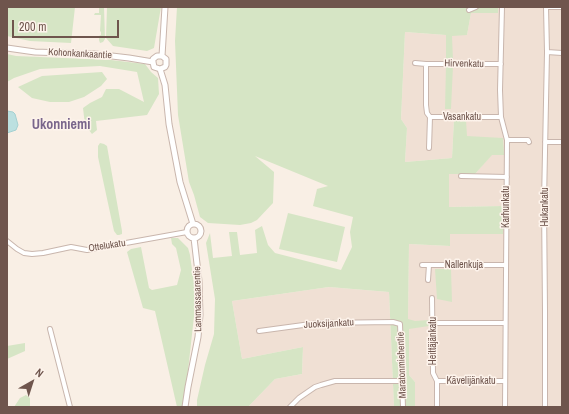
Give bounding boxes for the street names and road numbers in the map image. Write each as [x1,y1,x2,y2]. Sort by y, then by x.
street label: Kohonkankaantie [48,46,112,62]
street label: Hirvenkatu [444,58,484,70]
street label: Vasankatu [443,111,481,123]
street label: Karhunkatu [500,186,512,228]
street label: Hukankatu [539,187,551,227]
street label: Ottelukatu [88,237,126,255]
street label: Nallenkuja [445,259,483,271]
street label: Lammassaarentie [191,266,205,332]
street label: Juoksijankatu [304,317,354,331]
street label: Heittäjänkatu [427,317,439,365]
street label: Maratonmiehentie [395,332,409,398]
street label: Kävelijänkatu [446,375,496,387]

